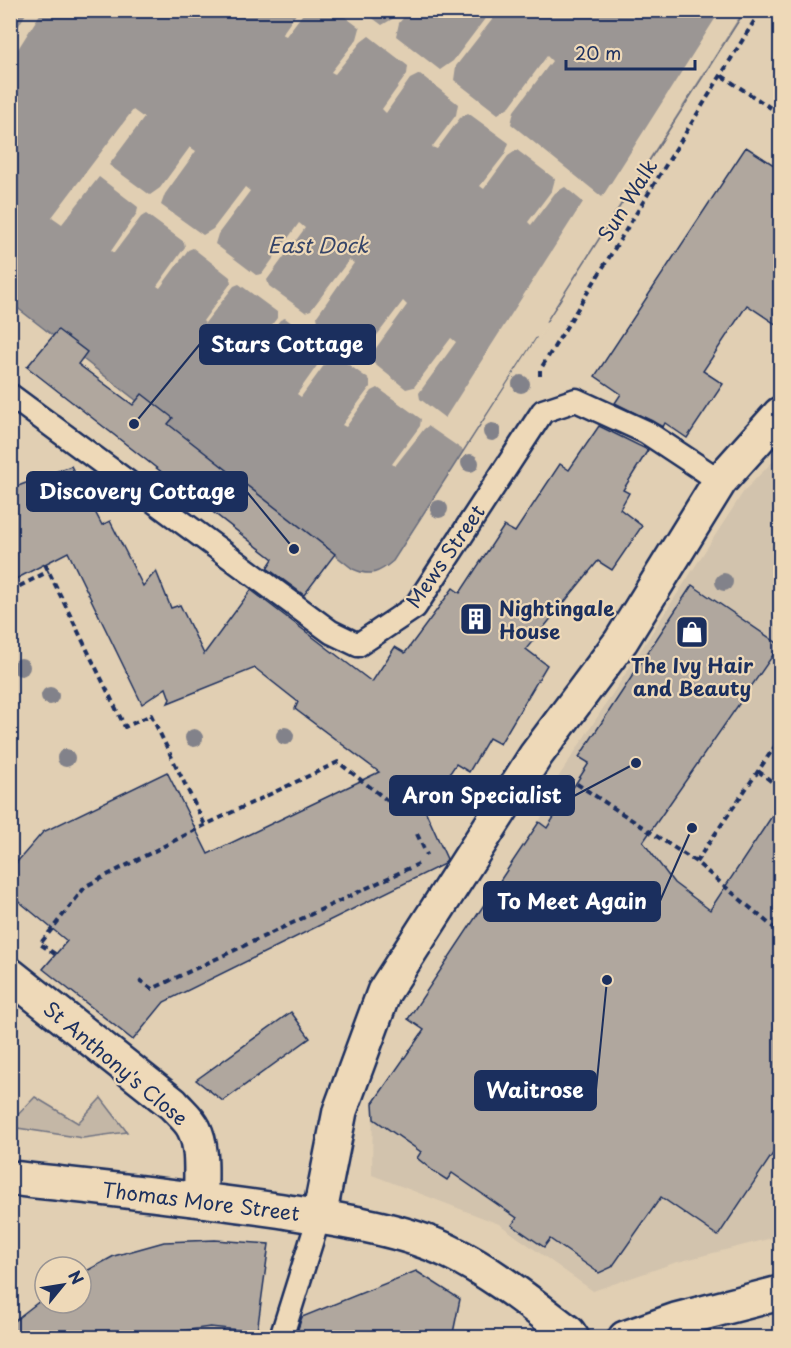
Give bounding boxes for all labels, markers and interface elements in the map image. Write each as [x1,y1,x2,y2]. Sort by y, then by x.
scale bar [566,33,695,71]
text: 20 m [575,39,621,66]
street label: Sun Walk [590,153,664,247]
water label: East Dock [268,228,369,260]
callout: Stars Cottage [200,325,375,364]
text: Stars Cottage [211,327,363,359]
callout: Discovery Cottage [27,472,247,511]
text: Discovery Cottage [39,474,235,506]
street label: Mews Street [398,498,492,614]
place label: Nightingale House [499,593,614,646]
building icon: Nightingale House [458,601,494,637]
shop icon: The Ivy Hair and Beauty [674,614,710,650]
place label: The Ivy Hair and Beauty [631,650,754,703]
callout: Aron Specialist [390,776,574,815]
text: Aron Specialist [401,778,562,810]
callout: To Meet Again [484,882,660,921]
text: To Meet Again [497,884,647,916]
street label: St Anthony's Close [37,994,195,1132]
callout: Waitrose [475,1071,596,1110]
text: Waitrose [486,1073,584,1105]
street label: Thomas More Street [101,1174,301,1228]
north arrow [33,1255,93,1315]
text: N [63,1266,90,1288]

